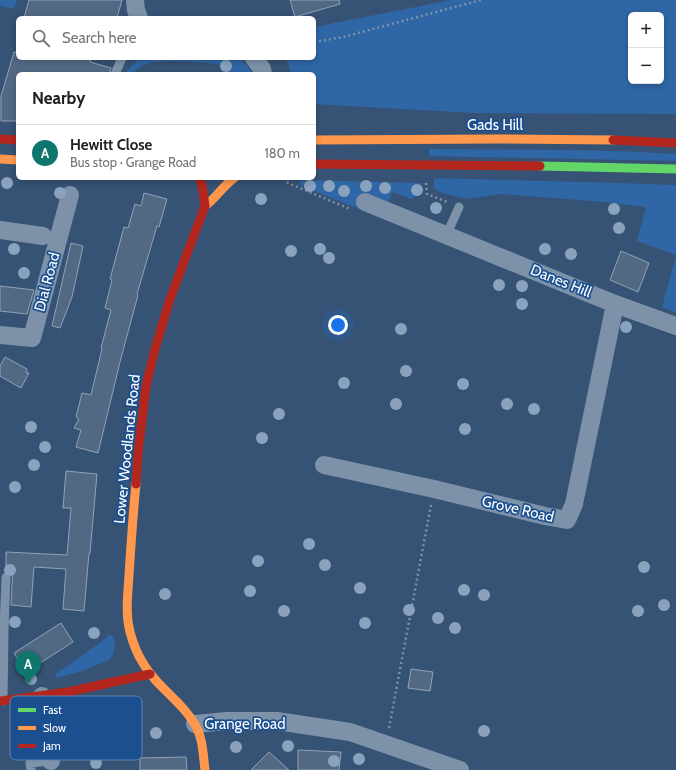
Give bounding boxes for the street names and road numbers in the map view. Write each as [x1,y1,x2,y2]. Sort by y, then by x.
street label: Gads Hill [467,116,523,134]
street label: Dial Road [30,250,64,314]
street label: Danes Hill [528,261,595,302]
street label: Lower Woodlands Road [110,373,144,525]
street label: Grove Road [480,492,556,526]
street label: Grange Road [204,715,286,733]

